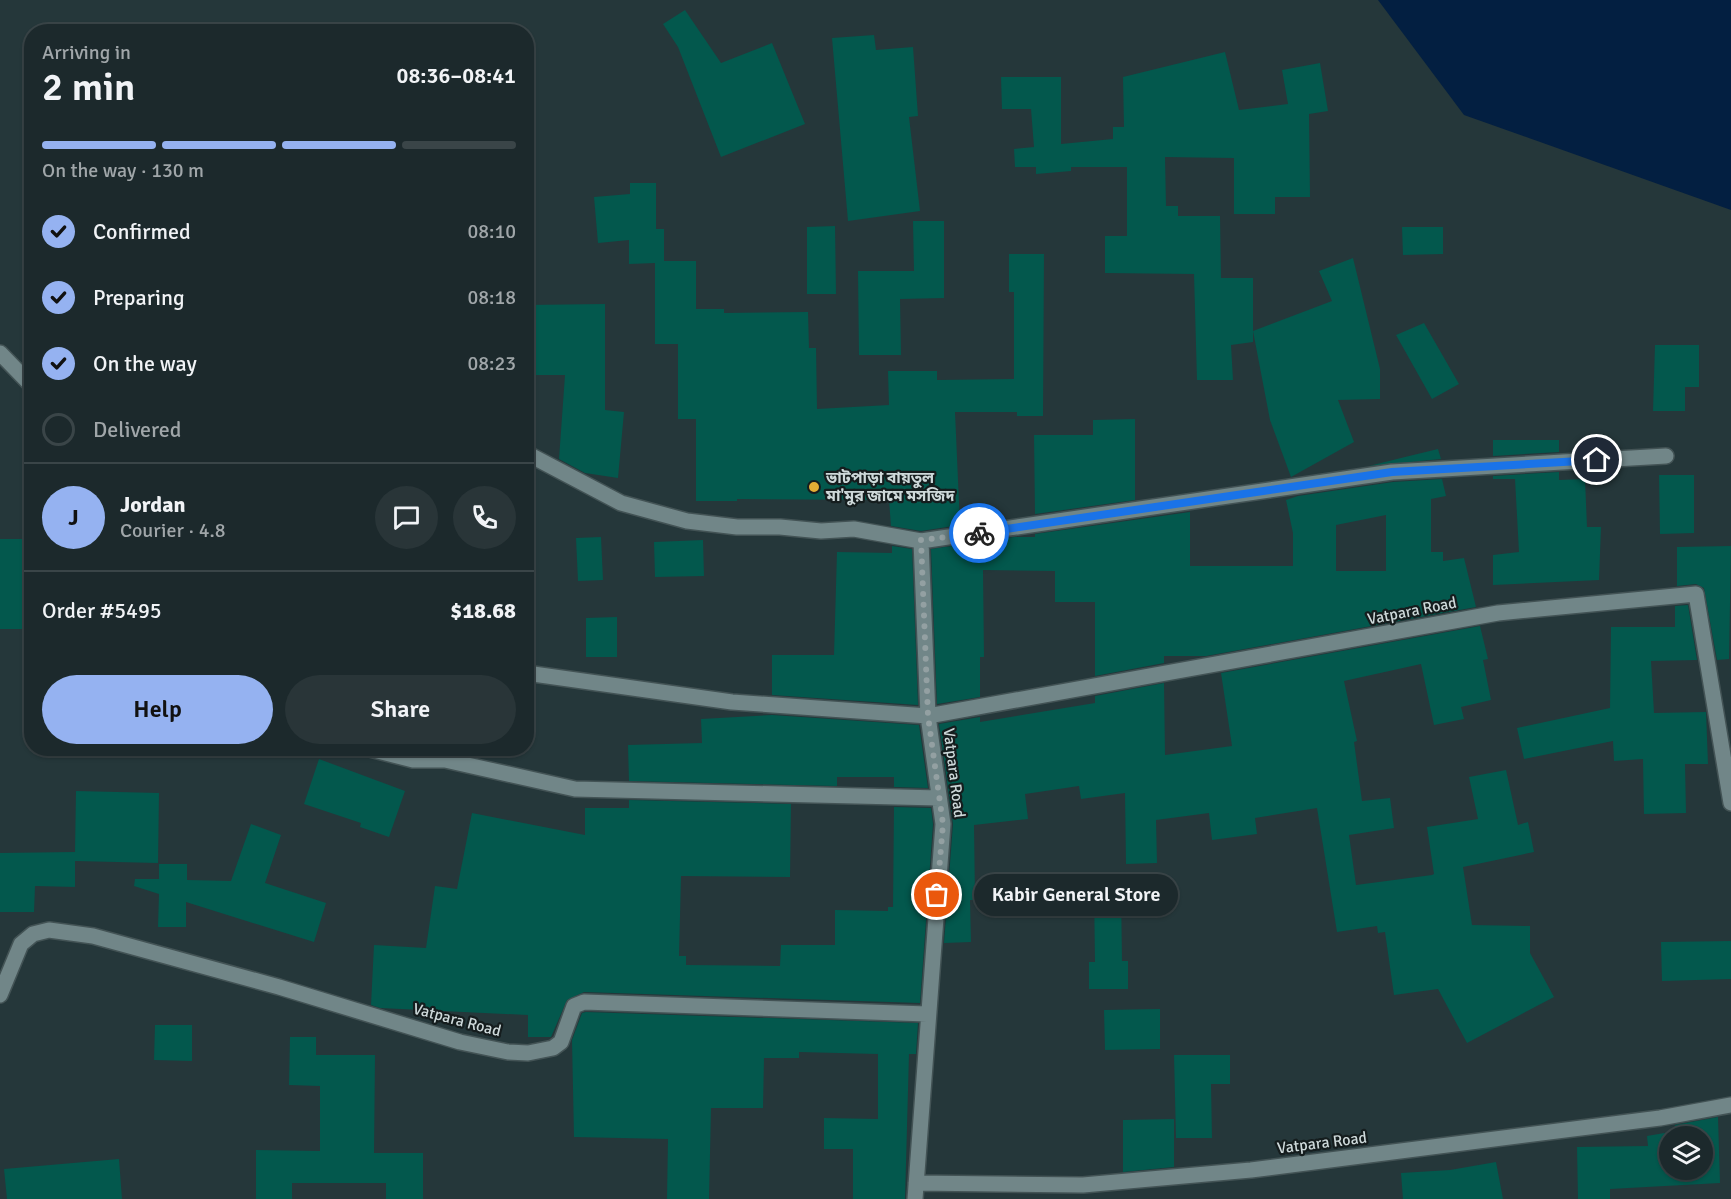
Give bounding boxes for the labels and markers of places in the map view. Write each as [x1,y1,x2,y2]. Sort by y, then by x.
pin [1571,434,1622,485]
place label: ভাটপাড়া বায়তুল মা'মুর জামে মসজিদ [825,468,955,506]
marker: ভাটপাড়া বায়তুল মা'মুর জামে মসজিদ [807,480,821,494]
pin [911,869,962,920]
callout: Kabir General Store [973,874,1177,916]

